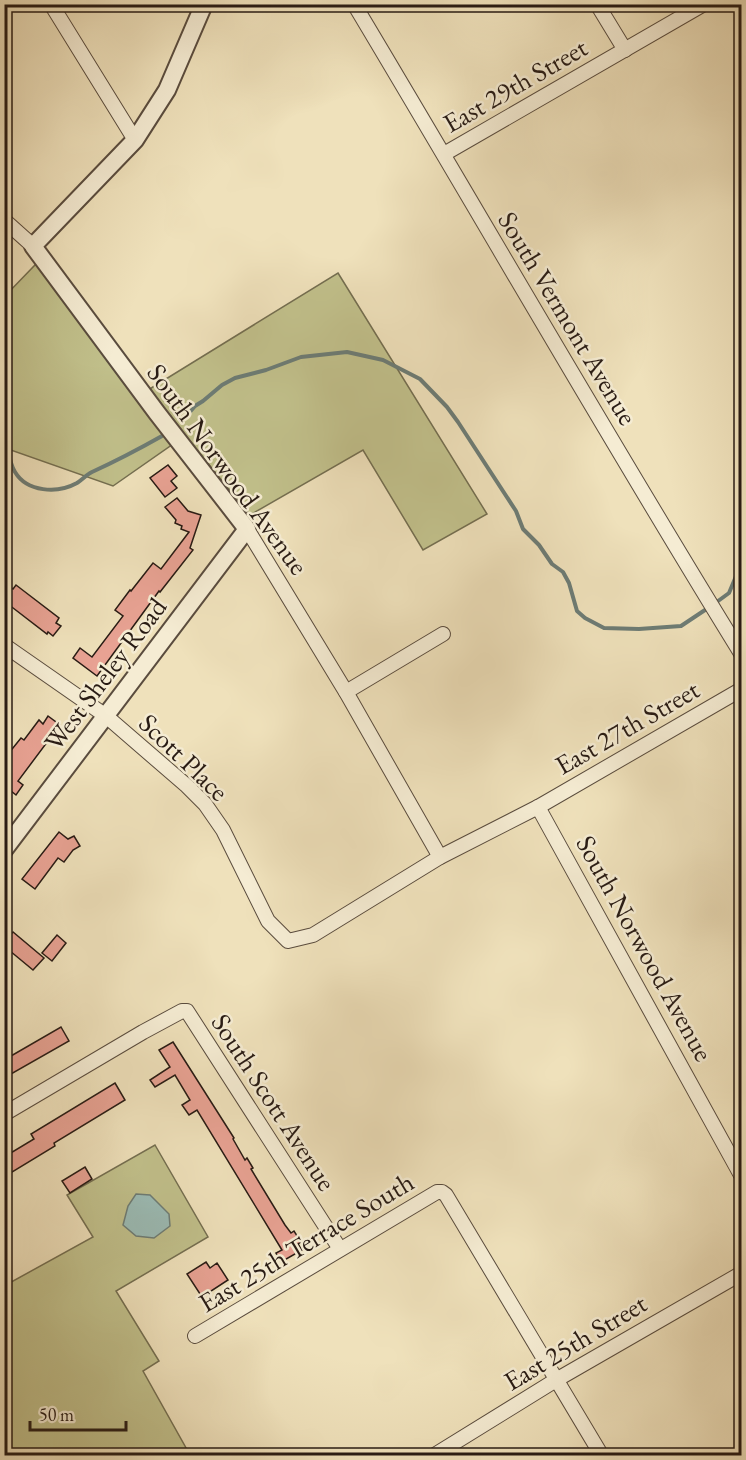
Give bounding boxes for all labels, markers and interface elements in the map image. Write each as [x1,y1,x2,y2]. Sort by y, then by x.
street label: East 29th Street [437,29,594,140]
street label: South Vermont Avenue [490,205,646,431]
street label: South Norwood Avenue [140,356,316,582]
street label: West Sheley Road [36,590,174,758]
street label: East 27th Street [549,671,706,782]
street label: Scott Place [132,706,236,808]
street label: South Norwood Avenue [568,829,722,1067]
street label: South Scott Avenue [204,1007,344,1197]
street label: East 25th Terrace South [192,1164,420,1320]
street label: East 25th Street [497,1285,653,1398]
scale bar [30,1394,126,1432]
text: 50 m [39,1403,74,1426]

